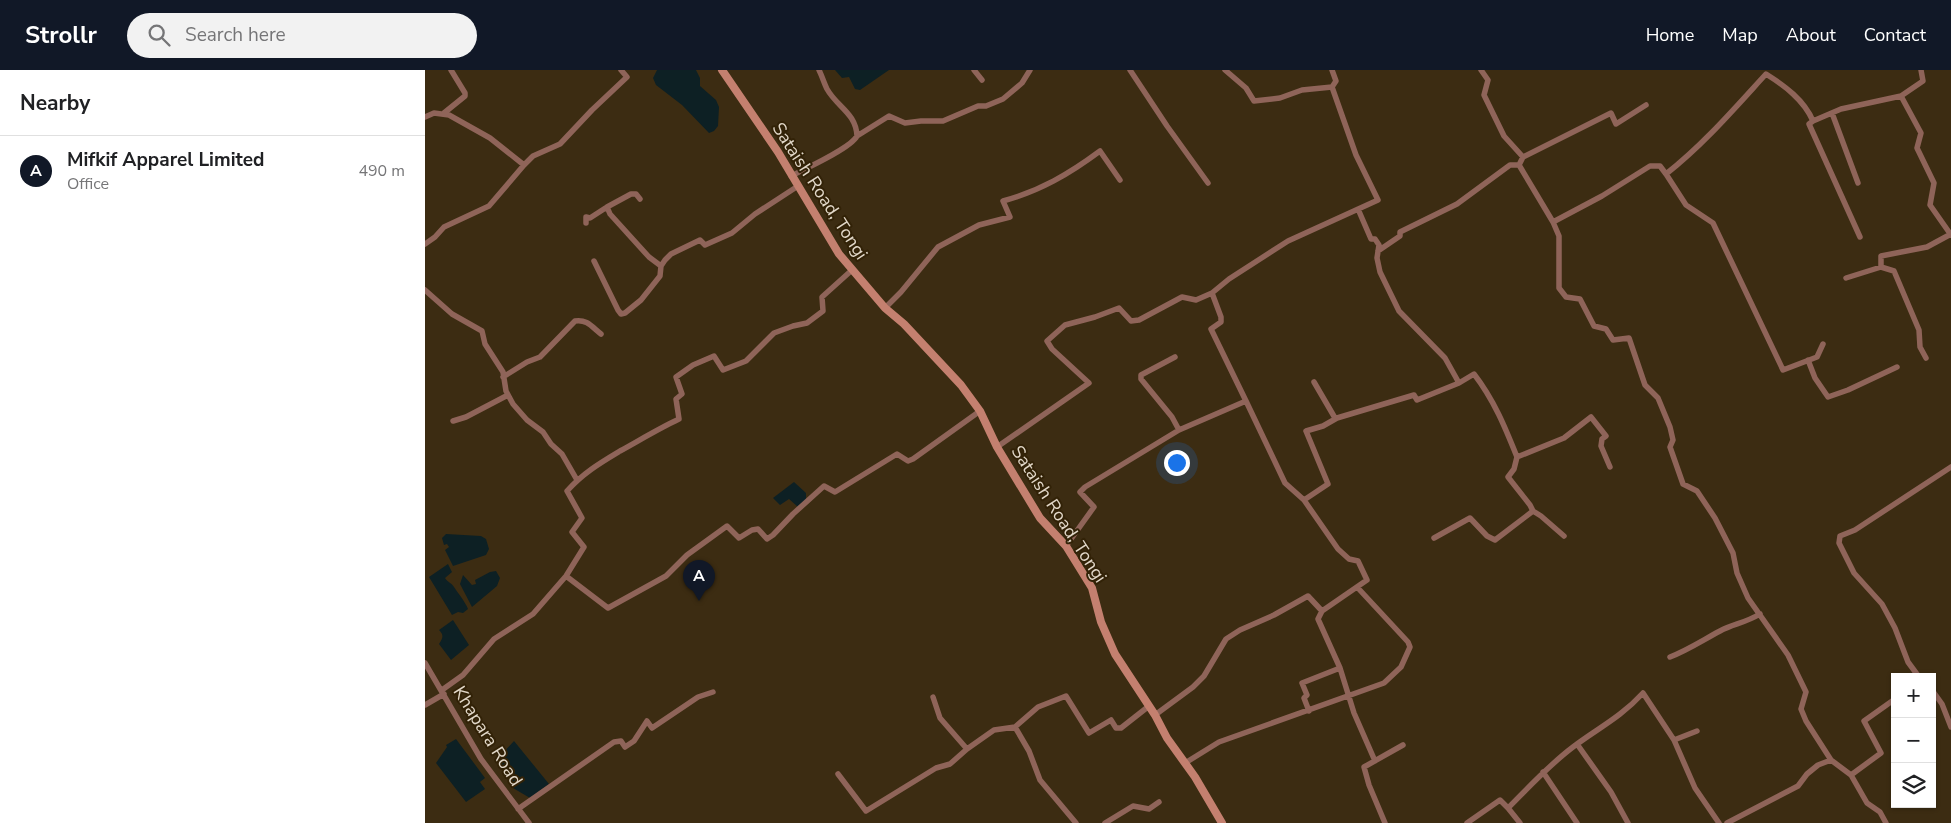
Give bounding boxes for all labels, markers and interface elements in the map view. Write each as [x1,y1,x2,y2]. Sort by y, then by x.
search box [127,13,477,58]
text: Strollr [25,19,97,51]
icon: search [145,21,173,49]
text: Search here [185,22,286,48]
text: Home [1646,23,1694,47]
text: Map [1722,23,1758,47]
text: About [1786,23,1836,47]
text: Contact [1864,23,1926,47]
text: Nearby [20,89,90,117]
street label: Sataish Road, Tongi [767,118,873,264]
text: Mifkif Apparel Limited [67,147,264,173]
text: A [30,160,42,182]
text: 490 m [358,160,405,182]
text: Office [67,173,109,195]
street label: Sataish Road, Tongi [1006,441,1112,587]
your location [1164,450,1190,476]
pin: A [683,560,715,601]
map controls [1891,673,1936,808]
button: + [1891,673,1936,718]
street label: Khapara Road [448,682,528,790]
button: − [1891,718,1936,763]
button: layers [1891,763,1936,808]

